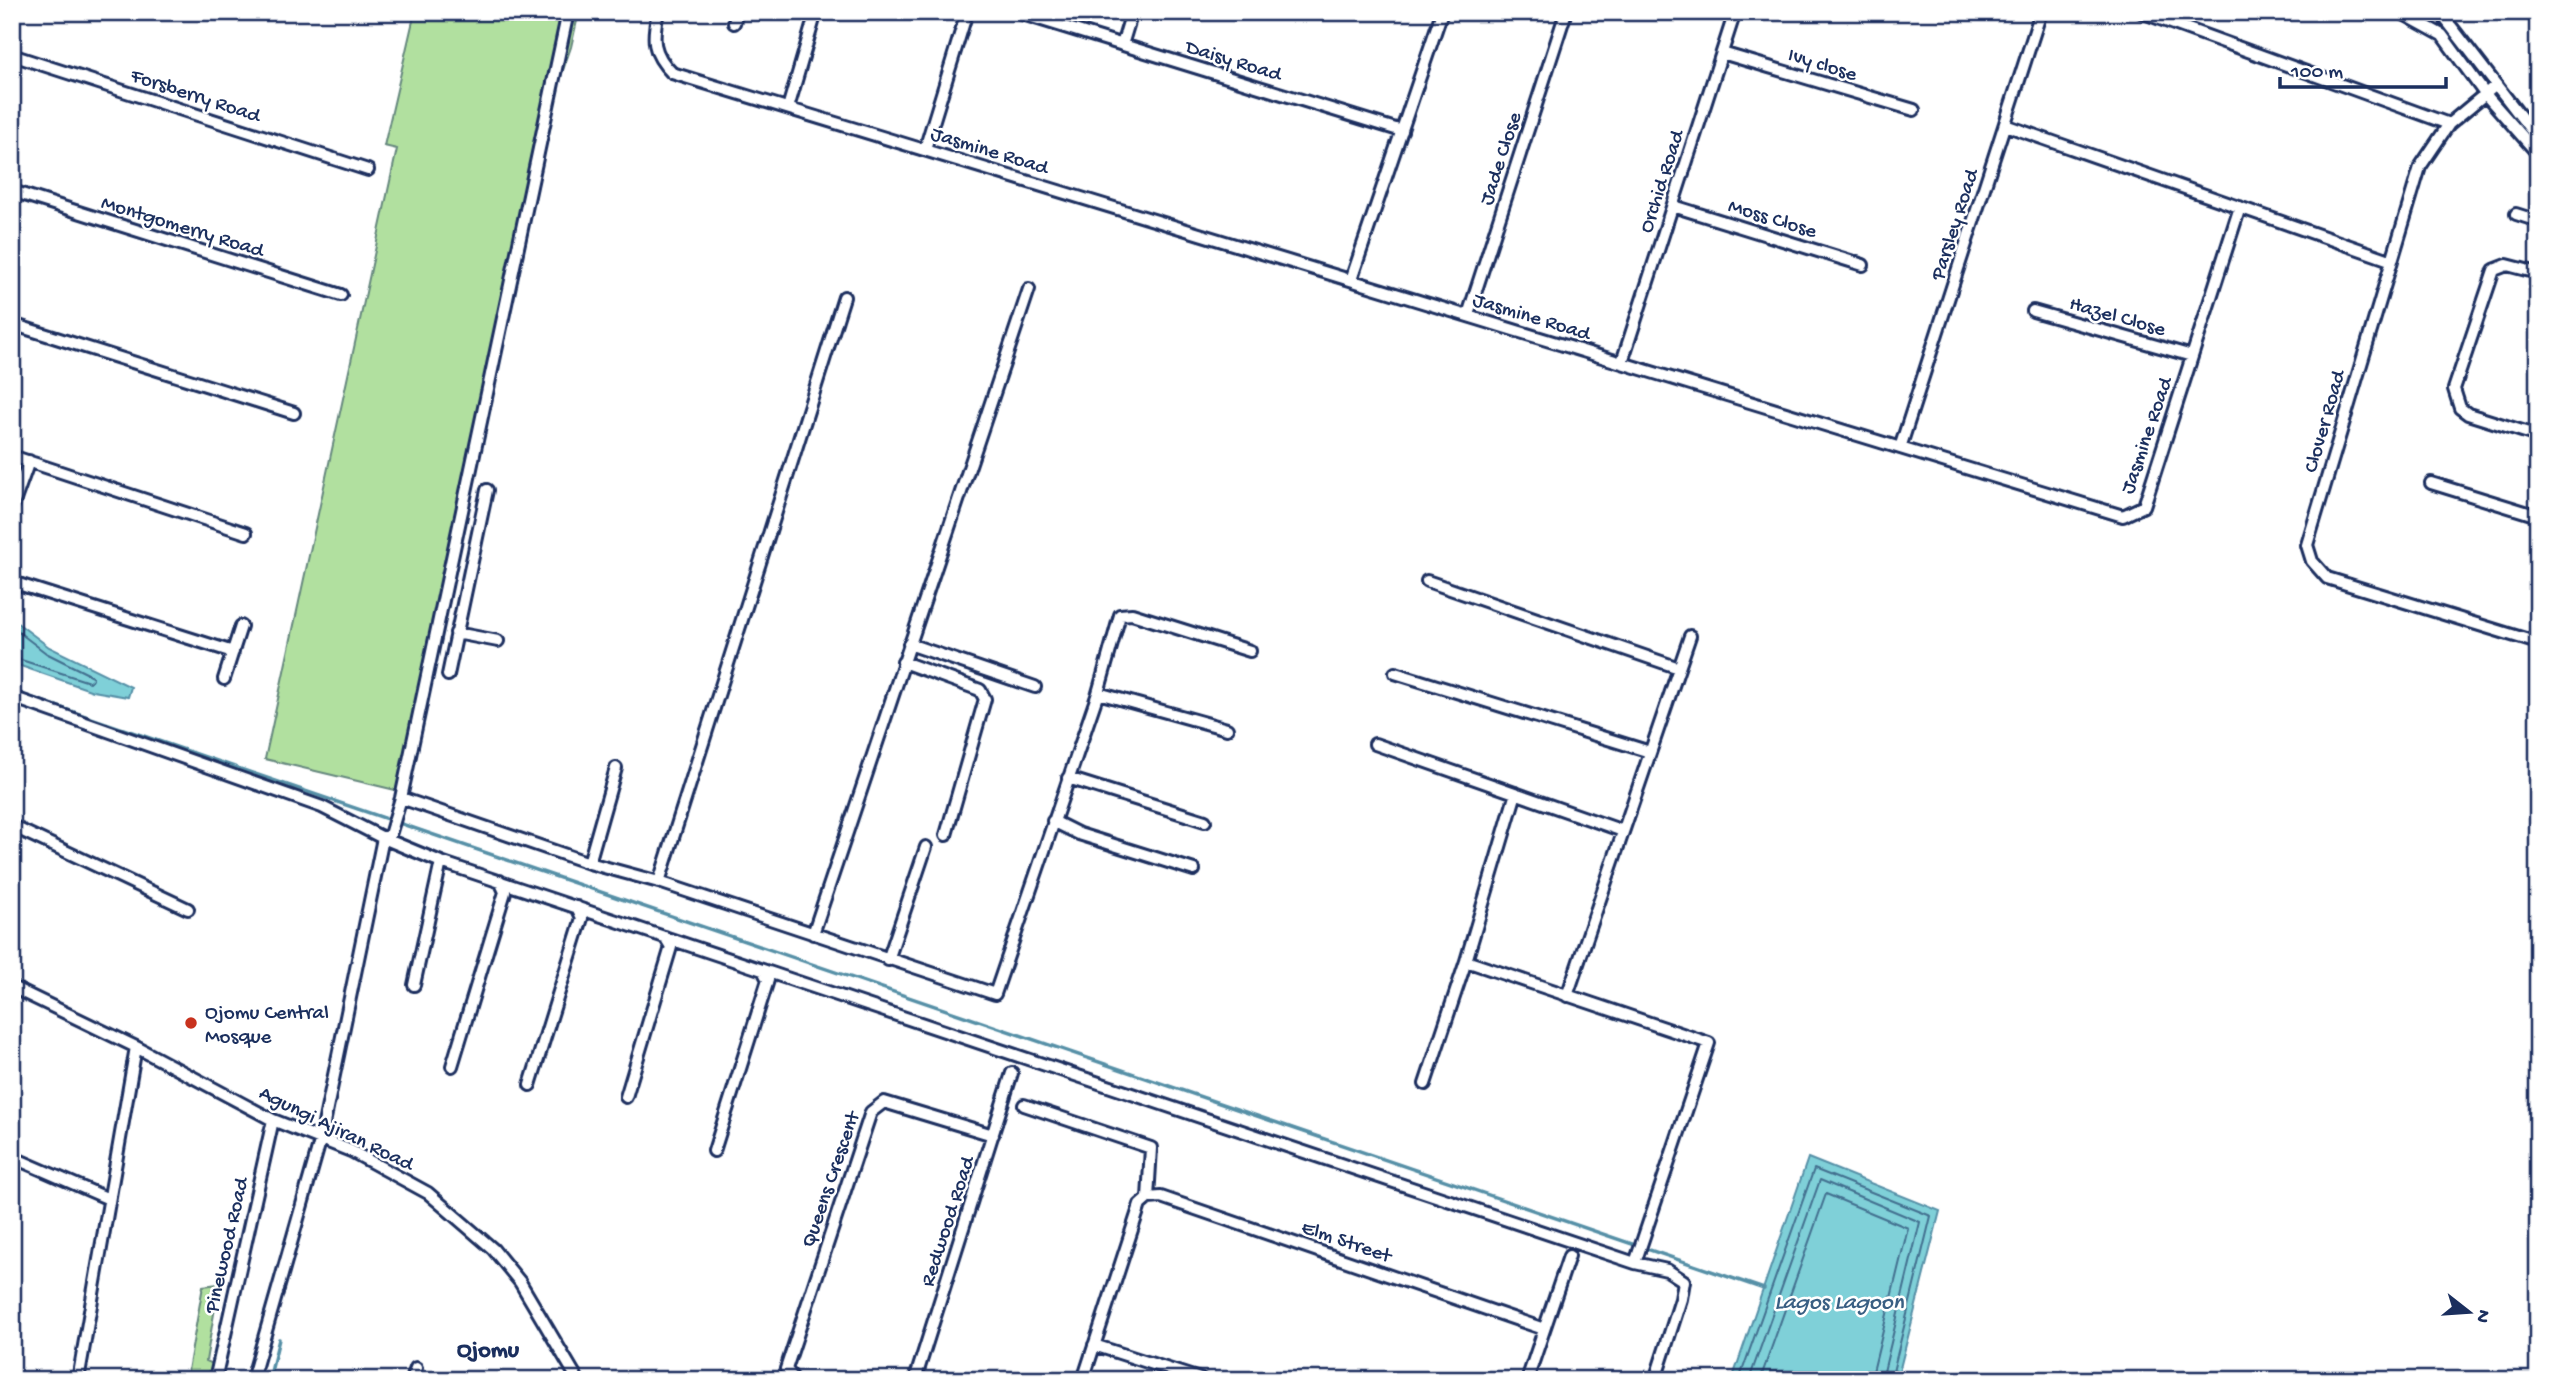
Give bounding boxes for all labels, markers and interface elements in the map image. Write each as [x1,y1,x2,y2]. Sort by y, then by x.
street label: Daisy Road [1180,35,1285,89]
street label: Ivy close [1784,44,1861,89]
scale bar [2280,46,2447,90]
text: 100 m [2290,61,2343,86]
street label: Forsberry Road [126,64,264,131]
street label: Jade Close [1476,108,1529,209]
street label: Jasmine Road [927,123,1052,183]
street label: Orchid Road [1635,126,1692,236]
street label: Parsley Road [1926,165,1987,285]
street label: Montgomerry Road [98,192,268,265]
street label: Moss Close [1725,195,1820,246]
street label: Jasmine Road [1469,289,1594,349]
street label: Hazel Close [2066,293,2169,344]
street label: Clover Road [2300,366,2353,476]
street label: Jasmine Road [2117,373,2180,498]
place label: Ojomu Central Mosque [205,1002,329,1051]
marker: Ojomu Central Mosque [183,1015,199,1031]
street label: Agungi Ajiran Road [254,1082,418,1179]
street label: Queens Crescent [797,1107,868,1251]
street label: Redwood Road [917,1152,983,1290]
street label: Pinewood Road [200,1174,257,1317]
street label: Elm Street [1298,1216,1396,1271]
north arrow [2434,1276,2504,1346]
water label: Lagos Lagoon [1774,1290,1905,1317]
text: N [2469,1307,2495,1325]
district label: Ojomu [457,1337,520,1366]

